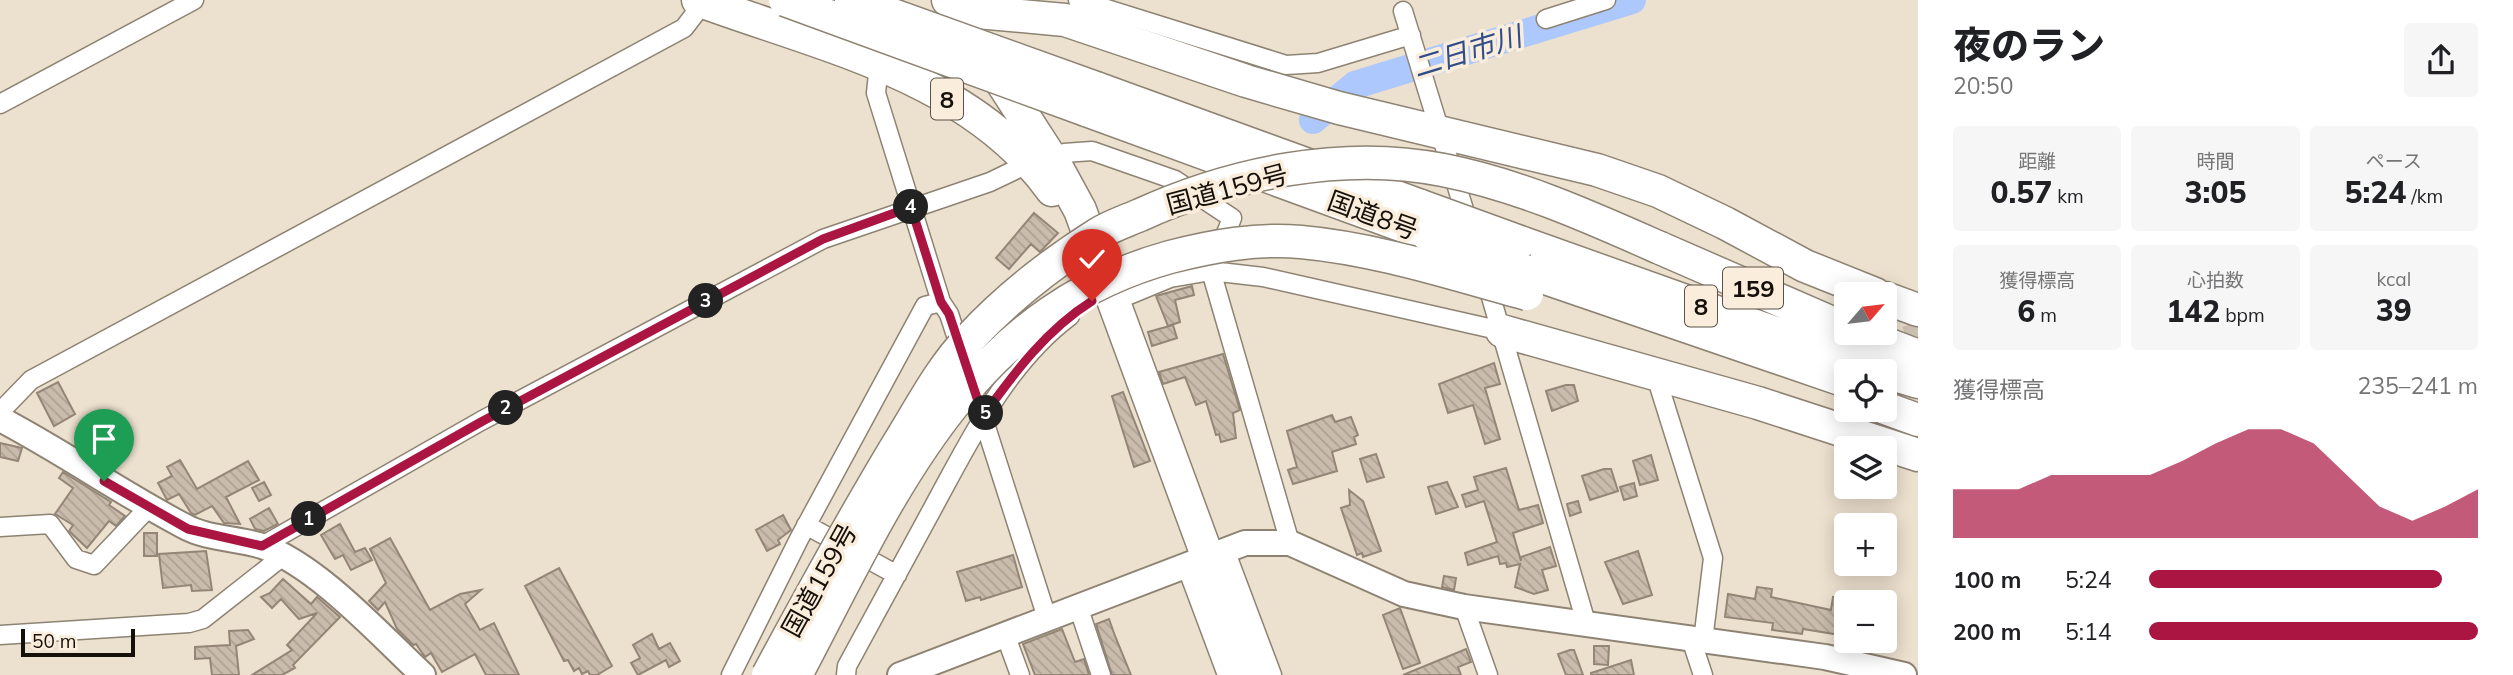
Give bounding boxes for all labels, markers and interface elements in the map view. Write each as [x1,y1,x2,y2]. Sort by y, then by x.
water label: 二日市川 [1408,17,1529,84]
text: 夜のラン [1953,21,2105,69]
button: share [2404,23,2478,97]
text: 20:50 [1953,71,2013,100]
road number: 8 [931,78,963,119]
text: 距離 [2018,149,2056,173]
text: 時間 [2196,149,2235,173]
text: ペース [2366,149,2422,173]
street label: 国道159号 [1162,157,1292,221]
text: 0.57 [1991,173,2052,211]
text: 3:05 [2185,173,2246,211]
text: 5:24 [2345,173,2406,211]
street label: 国道8号 [1323,183,1423,247]
text: km [2052,184,2084,208]
text: /km [2406,184,2443,208]
pin: 4 [894,190,928,224]
text: 4 [905,194,916,218]
pin [1062,229,1122,301]
icon: check [1073,240,1111,278]
text: kcal [2376,267,2411,291]
road number: 159 [1723,268,1783,309]
text: 獲得標高 [1999,268,2075,292]
text: 心拍数 [2187,268,2244,292]
north arrow [1834,282,1897,345]
map controls [1834,282,1897,653]
pin: 3 [688,284,724,318]
road number: 8 [1685,286,1717,326]
text: 3 [700,288,711,312]
text: 39 [2376,291,2412,329]
text: 6 [2017,292,2035,330]
text: 142 [2166,292,2220,330]
text: m [2035,303,2057,327]
text: bpm [2220,303,2265,327]
button: locate [1834,359,1897,422]
text: 235–241 m [2357,371,2478,400]
text: 獲得標高 [1953,375,2045,404]
pin: 2 [489,390,524,426]
text: 2 [500,395,511,419]
pin: 5 [968,396,1004,430]
text: 5 [980,400,991,424]
pin [74,409,134,481]
icon: arrive [85,420,123,458]
button: layers [1834,436,1897,499]
pin: 1 [292,502,326,536]
text: 1 [303,506,314,530]
button: + [1834,513,1897,576]
street label: 国道159号 [774,517,864,643]
text: 100 m [1953,565,2021,594]
text: 5:24 [2065,565,2112,594]
button: − [1834,590,1897,653]
text: 200 m [1953,617,2021,646]
text: 5:14 [2065,617,2112,646]
scale bar [21,626,135,658]
text: 50 m [32,629,76,653]

